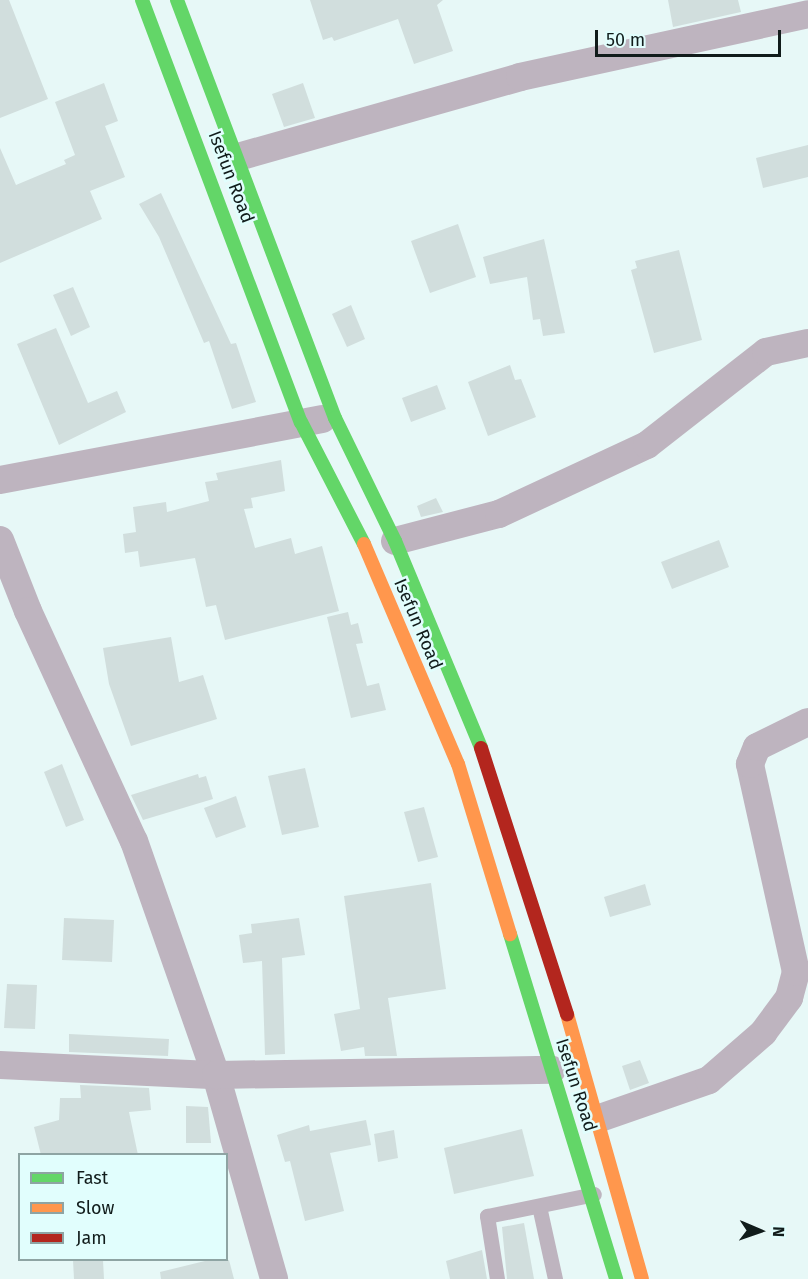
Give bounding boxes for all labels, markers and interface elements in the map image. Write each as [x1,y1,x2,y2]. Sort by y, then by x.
scale bar [598,18,784,56]
text: 50 m [606,29,645,51]
street label: Isefun Road [204,128,258,226]
street label: Isefun Road [389,575,447,673]
street label: Isefun Road [551,1036,601,1134]
legend [18,1153,228,1261]
text: Fast [76,1167,108,1189]
text: Slow [76,1197,114,1219]
north arrow [730,1201,790,1261]
text: N [769,1226,788,1237]
text: Jam [76,1227,107,1249]

